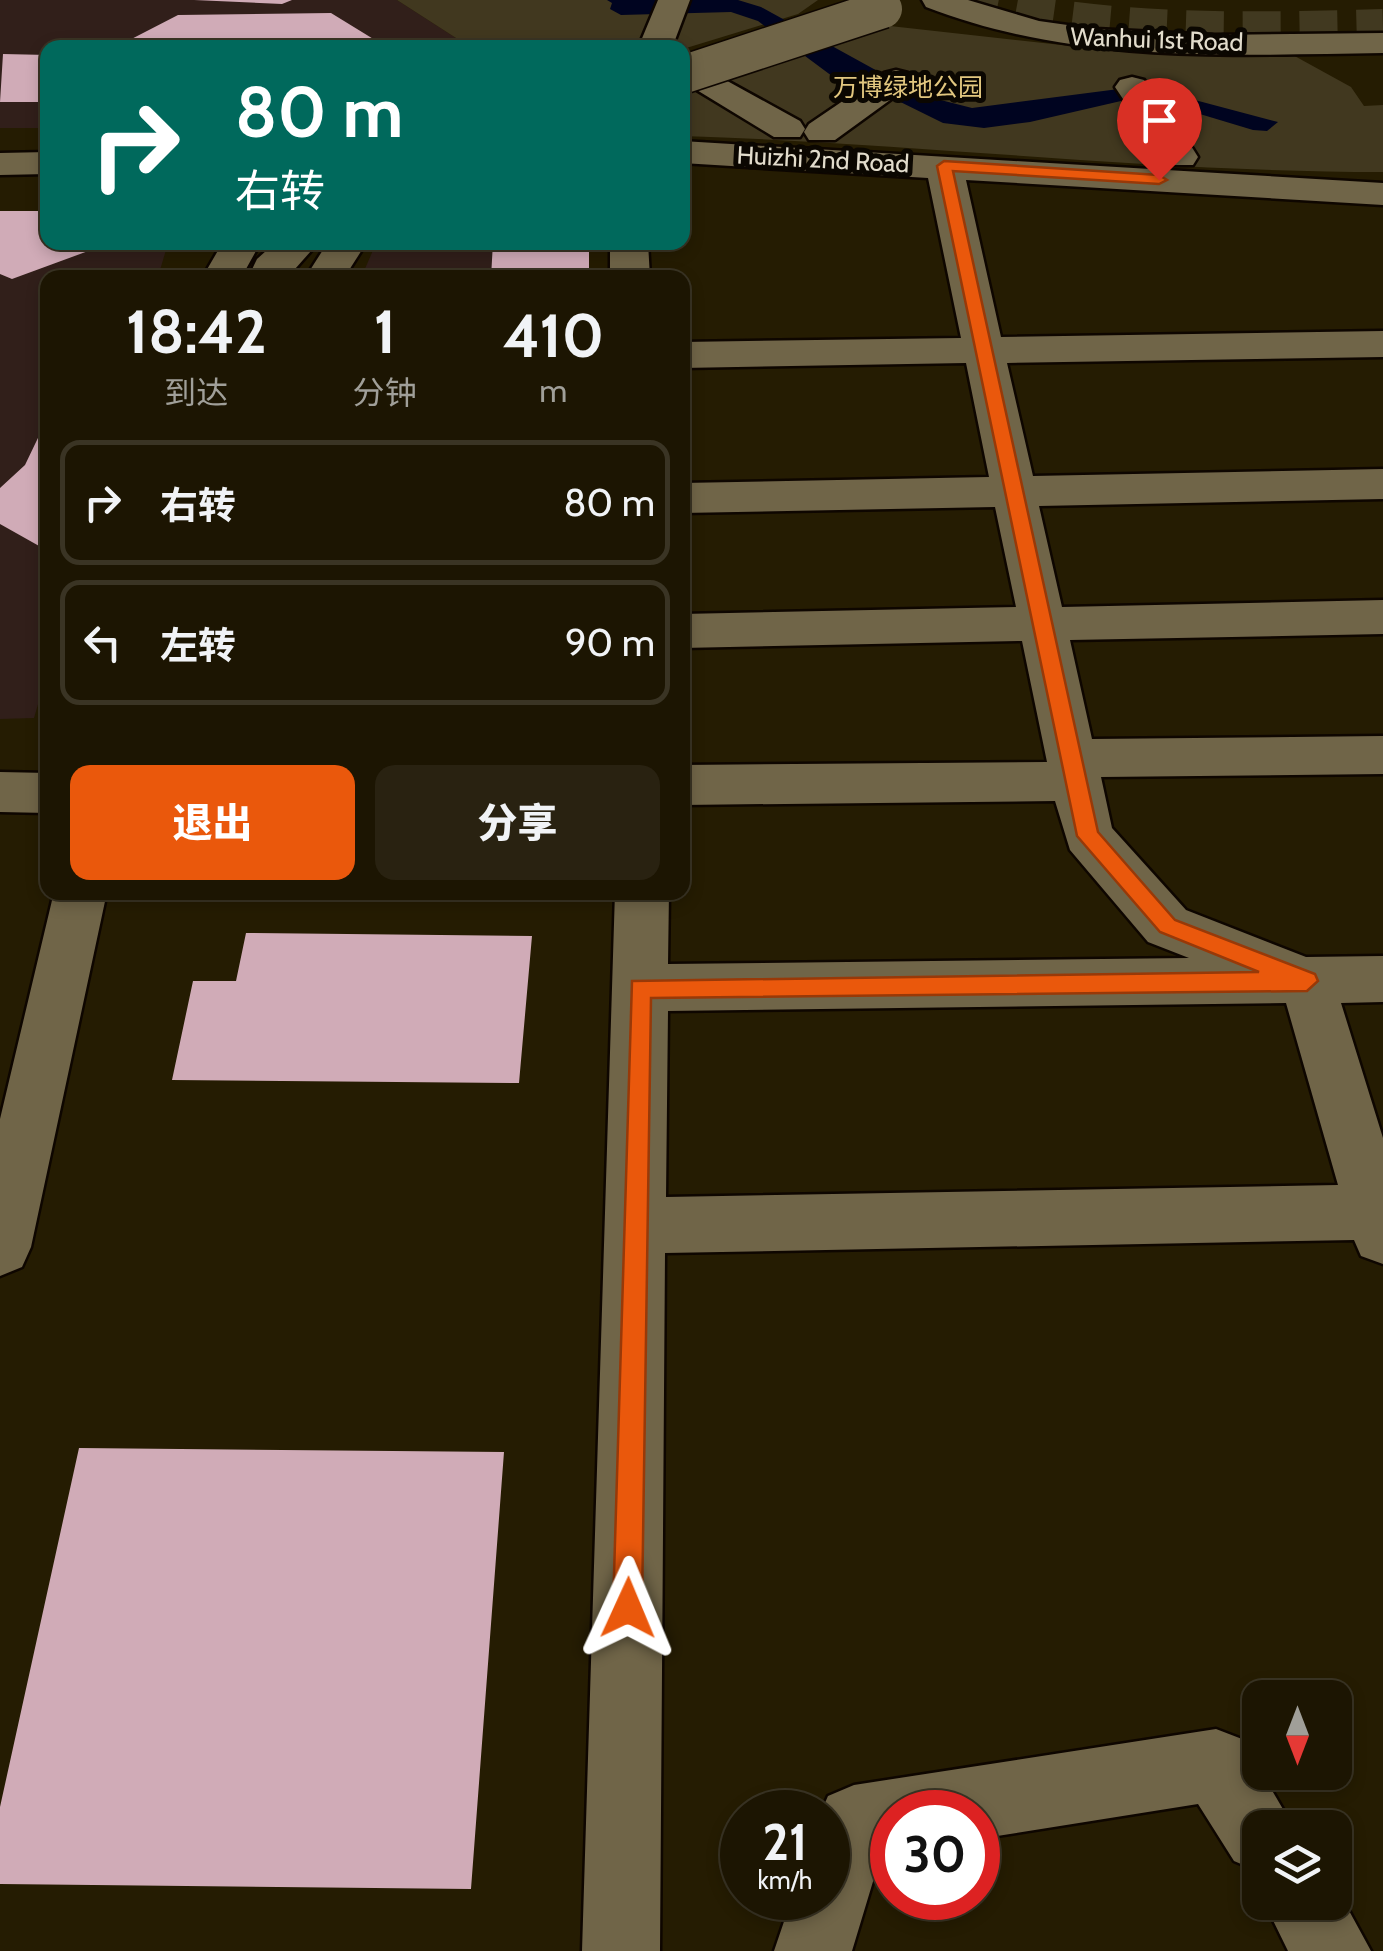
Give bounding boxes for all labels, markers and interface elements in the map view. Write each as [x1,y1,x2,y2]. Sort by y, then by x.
street label: Wanhui 1st Road [1070,21,1244,57]
text: 80 m [235,69,403,155]
park label: 万博绿地公园 [833,72,983,102]
pin [1117,78,1202,181]
icon: right [70,80,200,210]
icon: arrive [1132,93,1187,148]
street label: Huizhi 2nd Road [736,139,910,179]
text: 右转 [235,164,325,218]
text: 18:42 [126,295,267,368]
text: 1 [374,295,396,368]
text: 410 [503,299,604,372]
text: m [539,371,567,410]
text: 到达 [164,373,228,412]
text: 分钟 [353,373,417,412]
icon: right [75,475,130,530]
text: 80 m [564,479,655,526]
text: 右转 [160,482,236,529]
icon: left [75,615,130,670]
text: 90 m [565,619,655,666]
text: 左转 [160,622,236,669]
button: 退出 [70,765,355,880]
button: 分享 [375,765,660,880]
position arrow [576,1556,680,1660]
north arrow [1242,1680,1352,1790]
map controls [1242,1680,1352,1920]
speed limit sign: 30 [870,1790,1000,1920]
button: layers [1242,1810,1352,1920]
text: 21 [763,1812,807,1873]
text: km/h [758,1865,812,1895]

